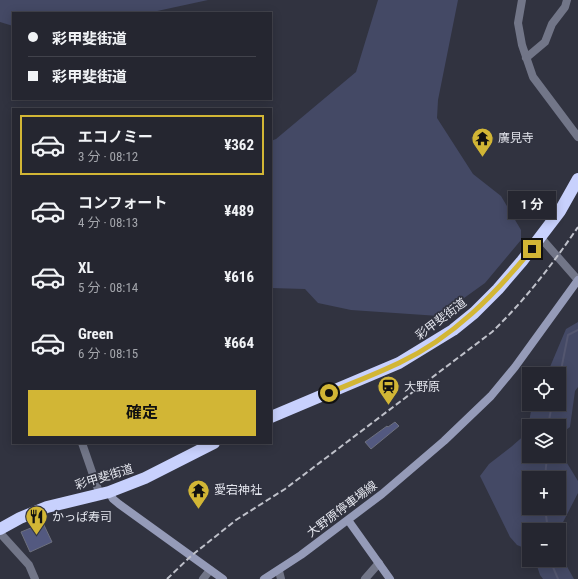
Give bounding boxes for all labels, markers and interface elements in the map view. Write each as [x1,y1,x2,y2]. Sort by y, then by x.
text: 彩甲斐街道 [52,30,127,48]
text: 彩甲斐街道 [52,68,127,86]
temple icon: 廣見寺 [469,125,495,158]
icon: car [30,127,66,163]
text: エコノミー [78,128,153,146]
place label: 廣見寺 [498,131,534,145]
text: ¥362 [224,136,254,154]
text: 3 分 · 08:12 [78,149,138,164]
callout: 1 分 [508,191,556,219]
icon: car [30,193,66,229]
text: コンフォート [78,194,168,212]
text: 1 分 [521,197,543,212]
text: ¥489 [224,202,254,220]
text: 4 分 · 08:13 [78,215,138,230]
route end [523,240,541,258]
icon: car [30,259,66,295]
text: XL [78,259,94,277]
text: ¥616 [224,268,254,286]
text: 5 分 · 08:14 [78,280,138,295]
street label: 彩甲斐街道 [413,295,469,343]
icon: car [30,325,66,361]
text: Green [78,325,113,343]
text: ¥664 [224,334,254,352]
text: 6 分 · 08:15 [78,346,138,361]
map controls [522,367,566,567]
button: locate [522,367,566,411]
station icon: 大野原 [376,374,402,407]
place label: 大野原 [404,380,440,394]
route start [320,384,338,402]
button: 確定 [28,390,256,436]
button: layers [522,419,566,463]
street label: 彩甲斐街道 [73,462,135,492]
button: + [522,471,566,515]
temple icon: 愛宕神社 [186,477,212,510]
street label: 大野原停車場線 [304,478,380,540]
place label: 愛宕神社 [214,483,262,497]
restaurant icon: かっぱ寿司 [23,504,49,537]
place label: かっぱ寿司 [52,510,112,524]
button: − [522,523,566,567]

